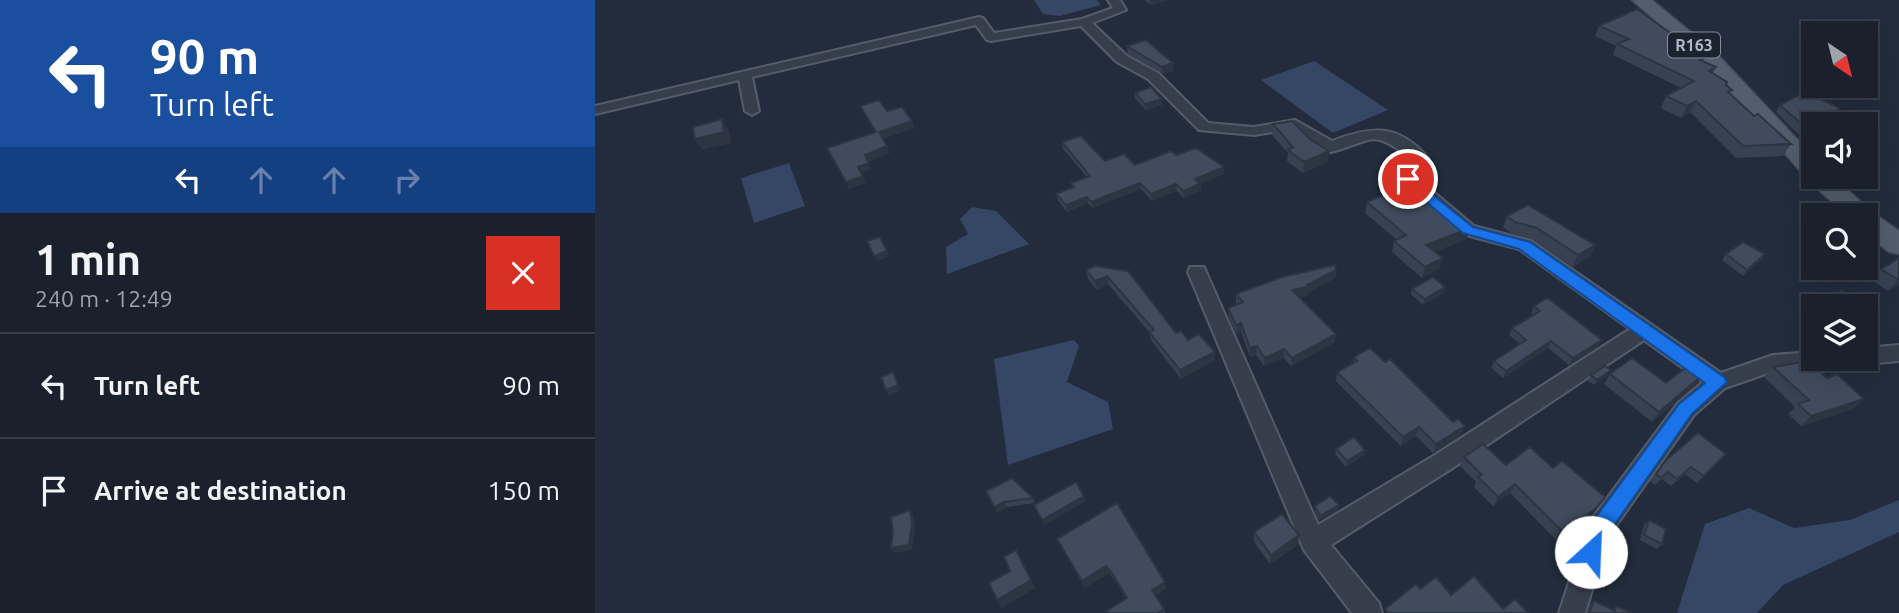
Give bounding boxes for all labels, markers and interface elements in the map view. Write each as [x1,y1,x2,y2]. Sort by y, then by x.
north arrow [1801,21,1878,98]
map controls [1801,21,1878,371]
icon: left [35,28,126,119]
text: 90 m [150,28,259,83]
road number: R163 [1668,32,1720,58]
text: Turn left [150,86,274,122]
button: sound [1801,112,1878,189]
pin [1378,149,1438,209]
icon: arrive [1389,160,1427,198]
icon: left [169,161,207,199]
icon: ahead [242,161,280,199]
icon: ahead [315,161,353,199]
icon: right [388,161,426,199]
button: search [1801,203,1878,280]
text: 1 min [35,236,141,283]
button: close [486,236,560,310]
text: 240 m · 12:49 [35,286,173,311]
button: layers [1801,294,1878,371]
icon: left [35,367,73,405]
text: Turn left [94,371,200,400]
text: 90 m [502,371,560,400]
icon: arrive [35,472,73,510]
text: Arrive at destination [94,476,347,505]
text: 150 m [488,476,560,505]
position arrow [1554,515,1628,589]

